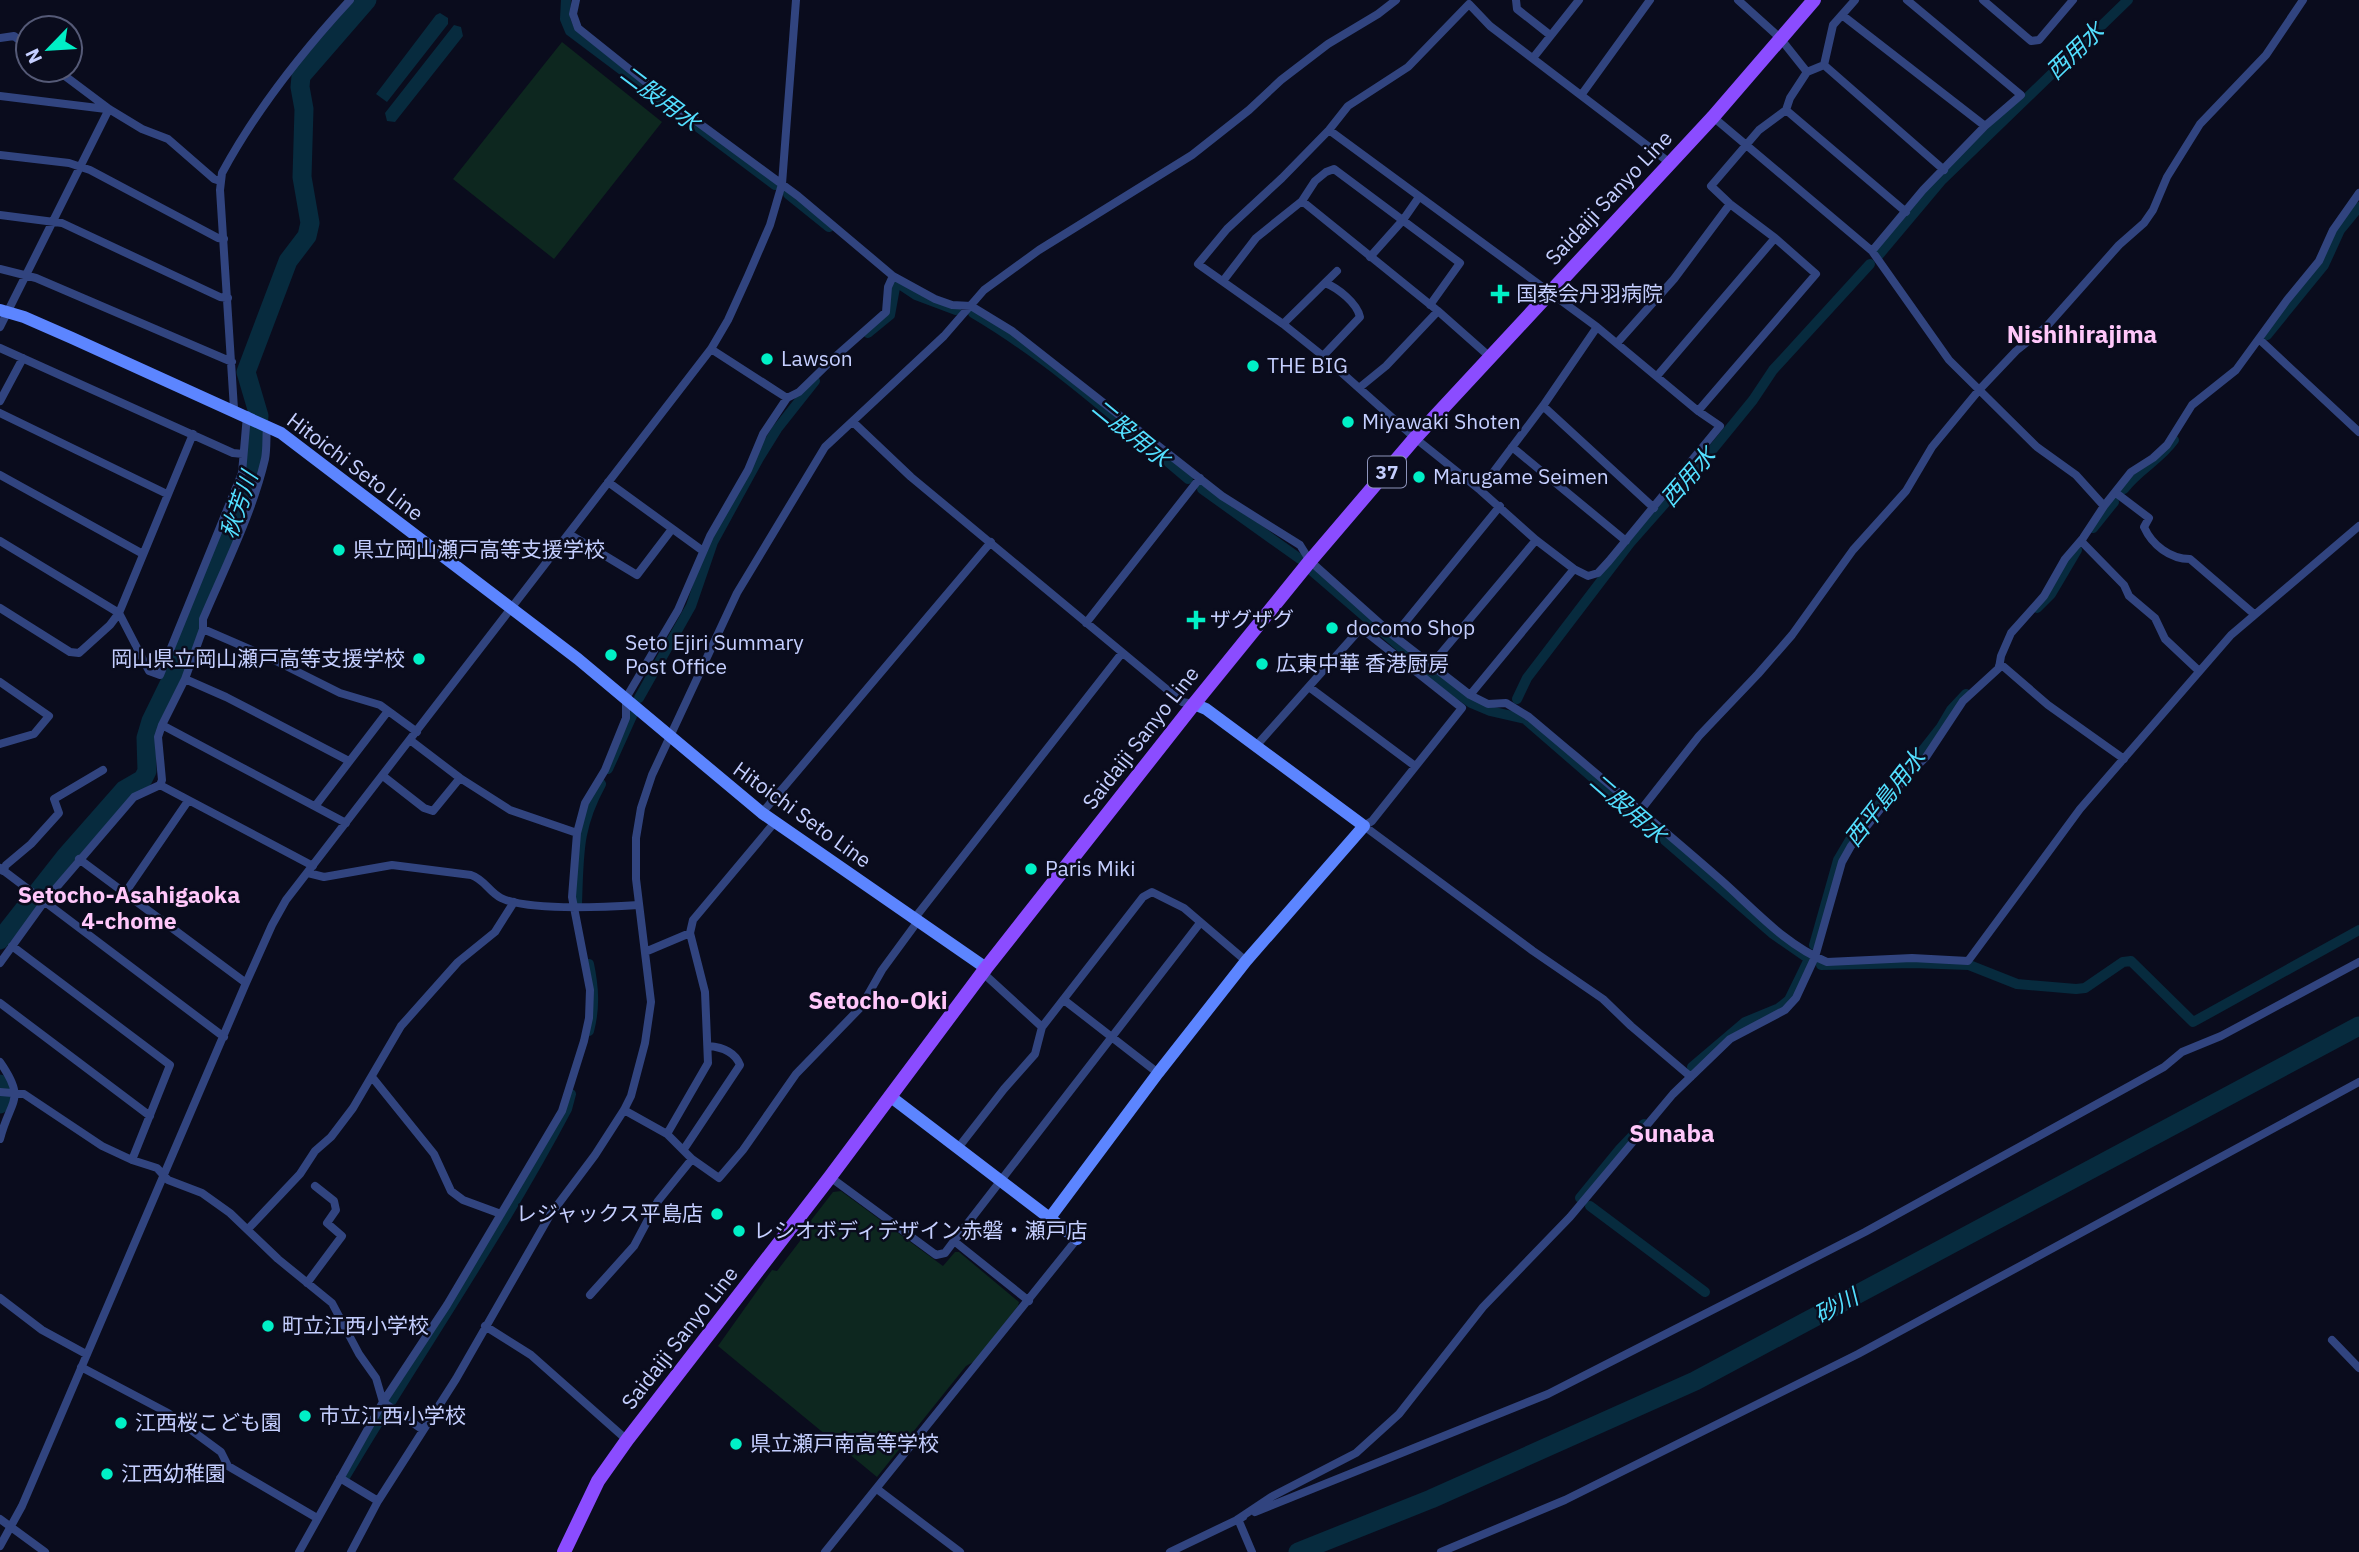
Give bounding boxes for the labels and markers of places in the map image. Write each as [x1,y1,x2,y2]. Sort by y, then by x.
place label: 国泰会丹羽病院 [1516,279,1663,307]
marker: 国泰会丹羽病院 [1490,284,1510,304]
place label: Lawson [781,344,853,372]
marker: Lawson [759,351,775,367]
place label: THE BIG [1267,351,1348,379]
marker: THE BIG [1245,358,1261,374]
place label: Miyawaki Shoten [1362,407,1521,435]
marker: Miyawaki Shoten [1340,414,1356,430]
place label: Marugame Seimen [1433,462,1609,490]
marker: Marugame Seimen [1411,469,1427,485]
place label: 県立岡山瀬戸高等支援学校 [353,535,605,563]
marker: 県立岡山瀬戸高等支援学校 [331,542,347,558]
place label: ザグザグ [1210,605,1294,633]
marker: ザグザグ [1188,612,1204,628]
place label: docomo Shop [1346,613,1475,641]
marker: docomo Shop [1324,620,1340,636]
place label: Seto Ejiri Summary Post Office [625,628,804,680]
place label: 岡山県立岡山瀬戸高等支援学校 [111,644,405,672]
marker: Seto Ejiri Summary Post Office [603,647,619,663]
place label: 広東中華 香港厨房 [1276,649,1449,677]
marker: 岡山県立岡山瀬戸高等支援学校 [411,651,427,667]
marker: 広東中華 香港厨房 [1254,656,1270,672]
place label: Paris Miki [1045,854,1136,882]
marker: Paris Miki [1023,861,1039,877]
place label: レジャックス平島店 [516,1199,703,1227]
marker: レジャックス平島店 [709,1206,725,1222]
place label: レシオボディデザイン赤磐・瀬戸店 [753,1216,1088,1244]
marker: レシオボディデザイン赤磐・瀬戸店 [731,1223,747,1239]
place label: 町立江西小学校 [282,1311,429,1339]
marker: 町立江西小学校 [260,1318,276,1334]
place label: 市立江西小学校 [319,1401,466,1429]
place label: 江西桜こども園 [135,1408,282,1436]
marker: 市立江西小学校 [297,1408,313,1424]
marker: 江西桜こども園 [113,1415,129,1431]
place label: 県立瀬戸南高等学校 [750,1429,939,1457]
marker: 県立瀬戸南高等学校 [728,1436,744,1452]
place label: 江西幼稚園 [121,1459,226,1487]
marker: 江西幼稚園 [99,1466,115,1482]

